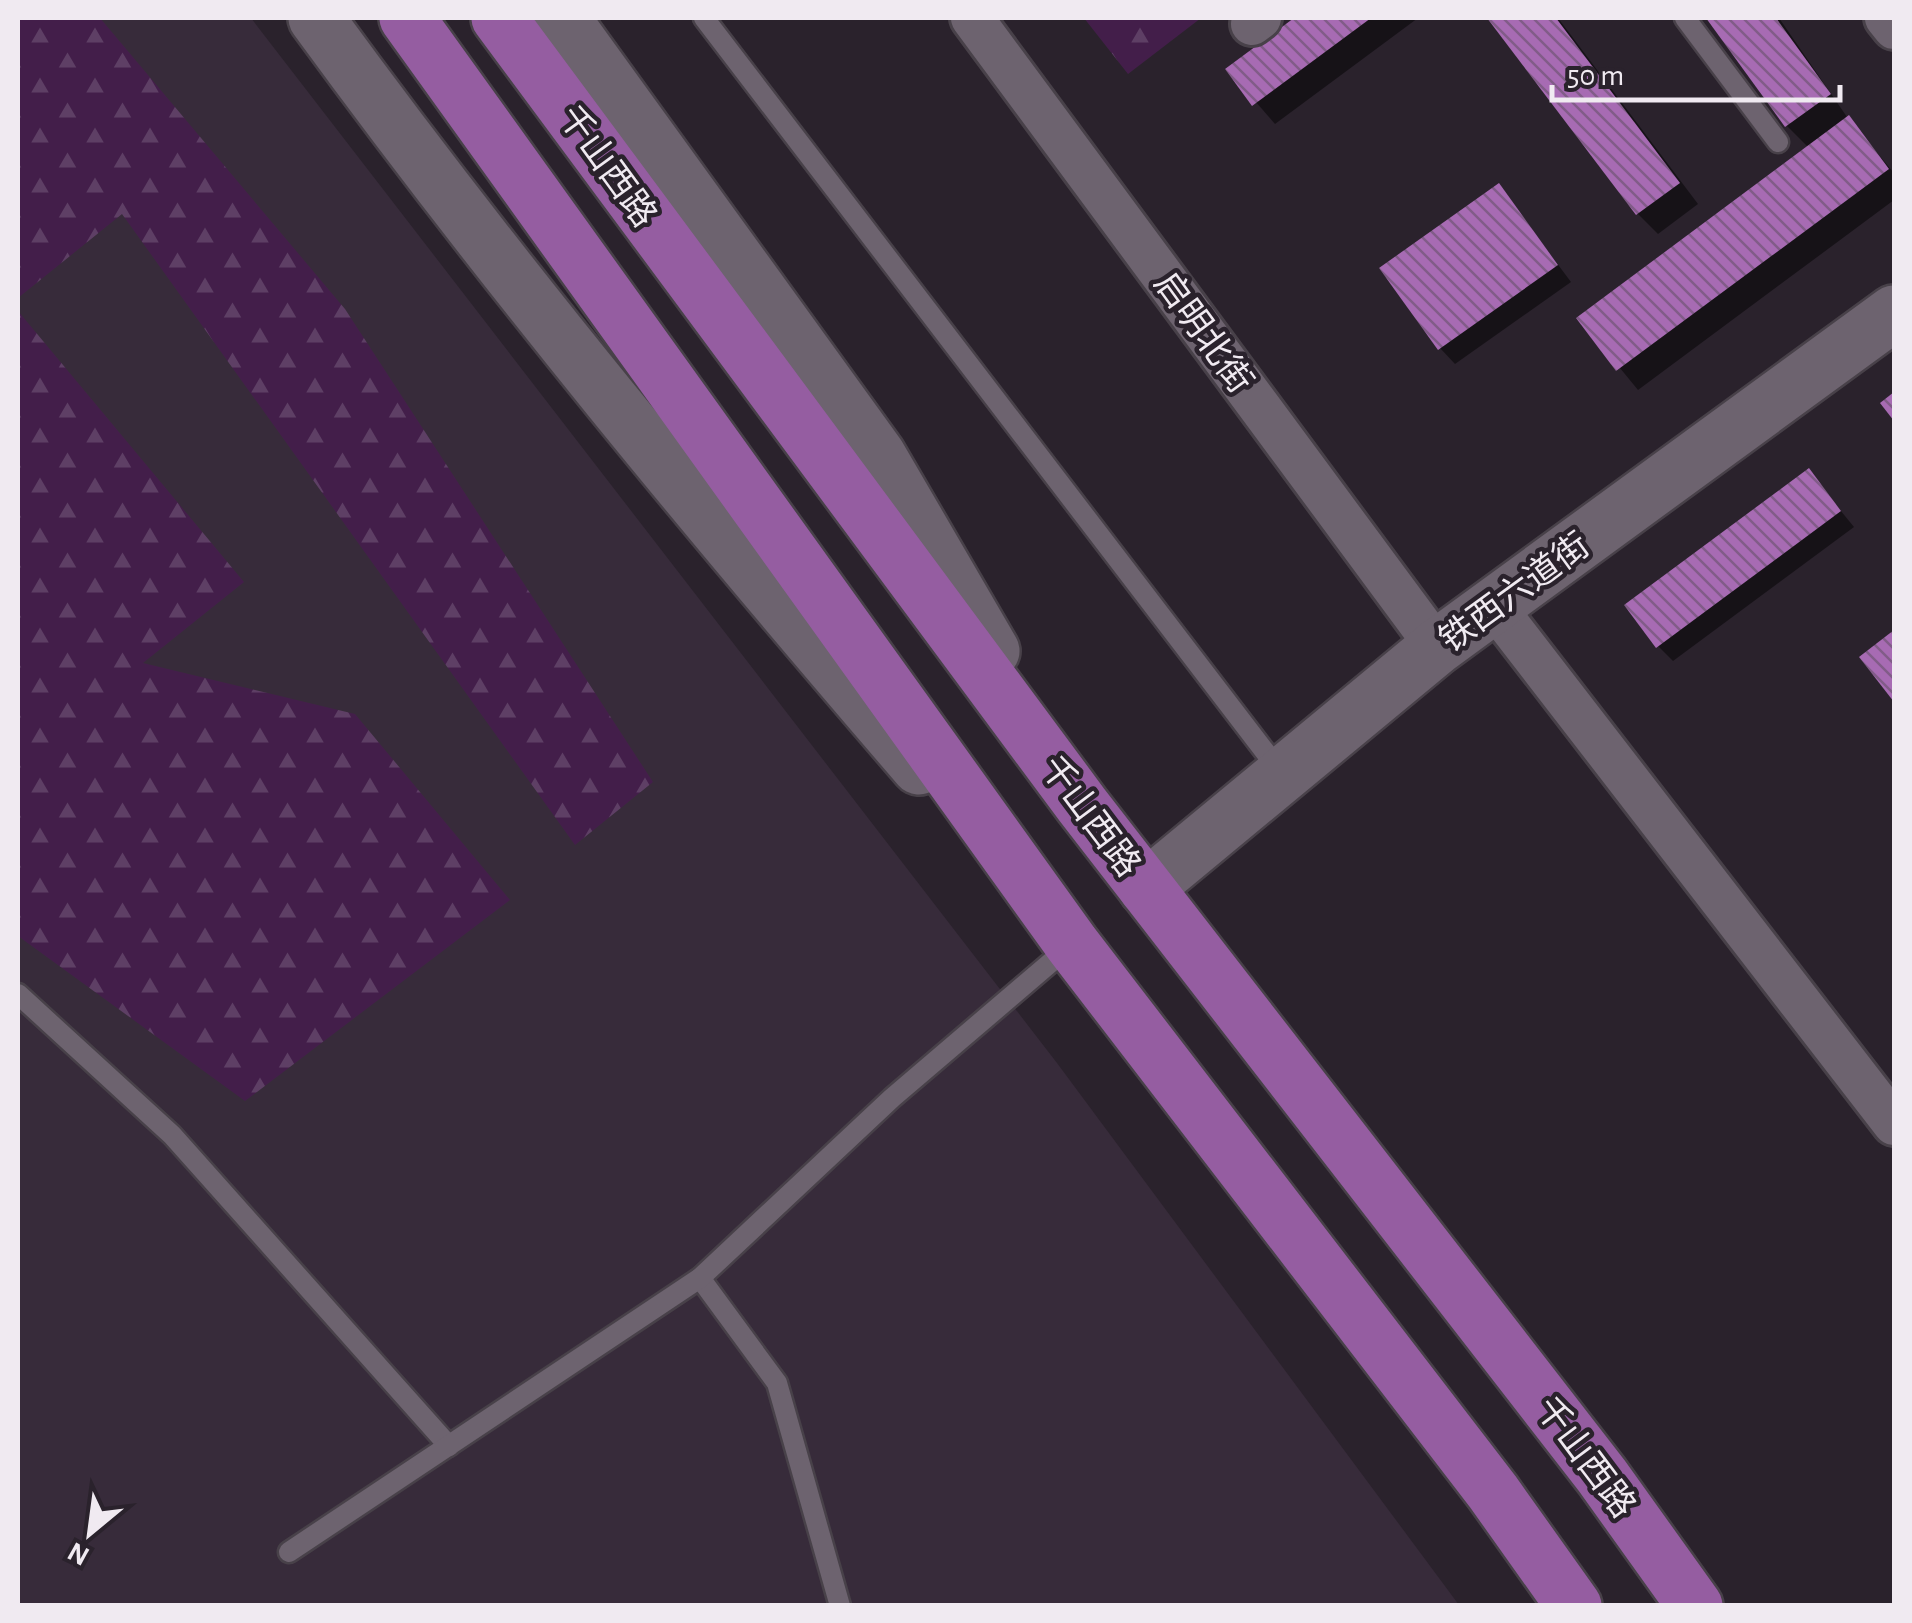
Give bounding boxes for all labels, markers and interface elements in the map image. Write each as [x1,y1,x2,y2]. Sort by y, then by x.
scale bar [1552,40,1840,102]
text: 50 m [1567,61,1624,91]
street label: 千山西路 [551,99,664,234]
street label: 启明北街 [1147,265,1260,400]
street label: 铁西六道街 [1433,526,1596,659]
street label: 千山西路 [1034,749,1148,883]
street label: 千山西路 [1529,1390,1643,1524]
north arrow [40,1483,140,1583]
text: N [64,1536,94,1570]

